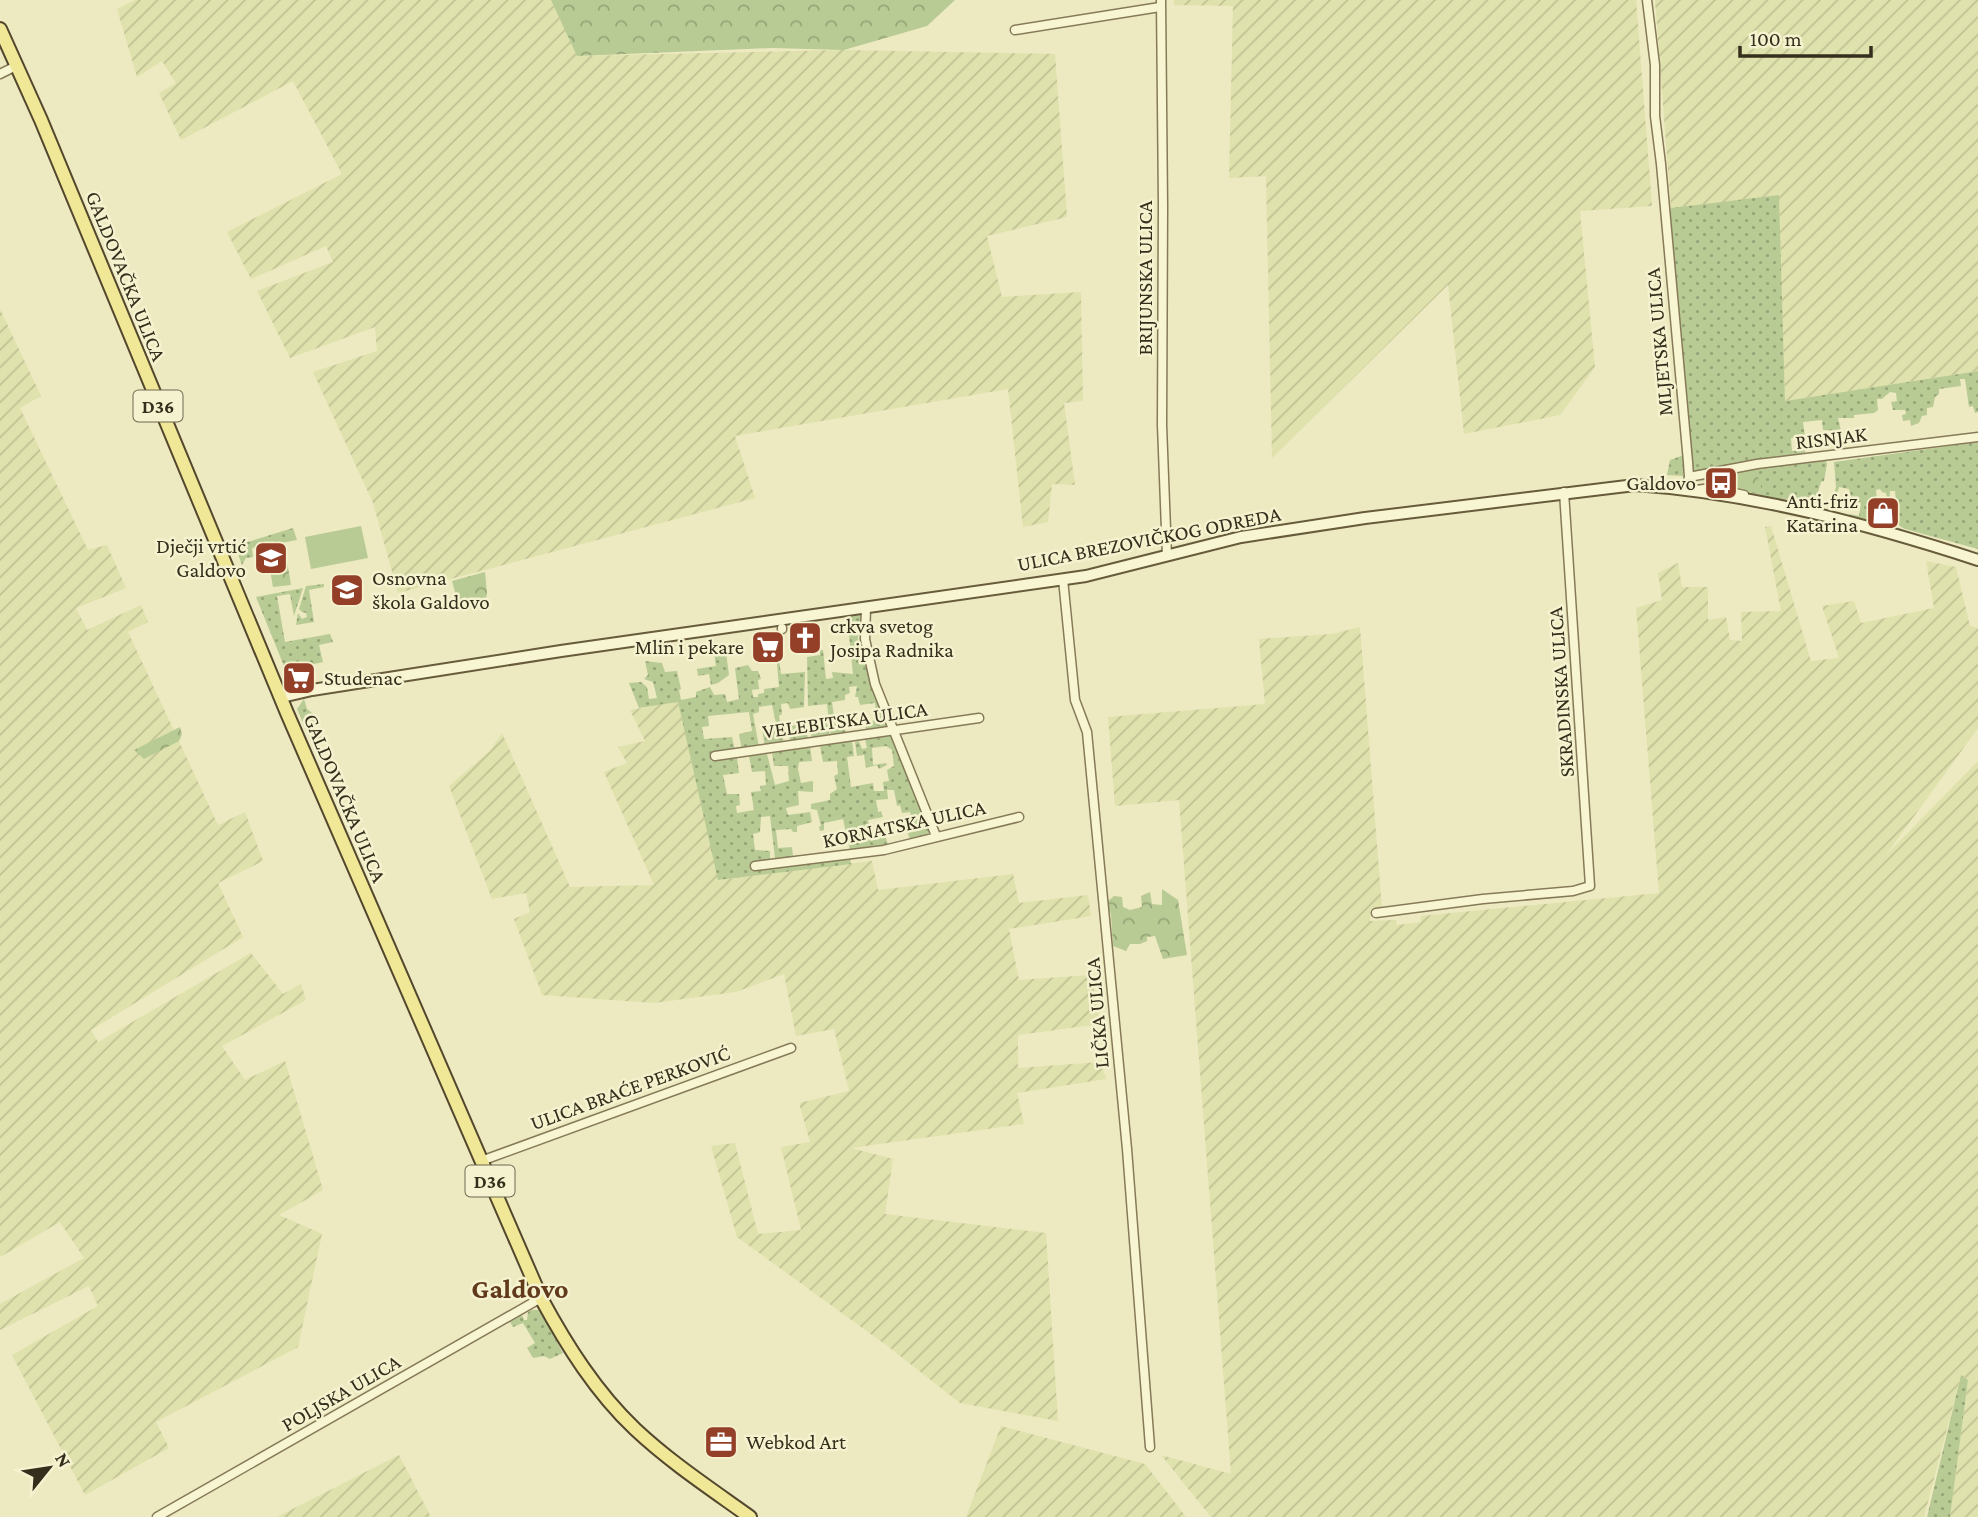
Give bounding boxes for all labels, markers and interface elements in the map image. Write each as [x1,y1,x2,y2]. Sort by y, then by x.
scale bar [1740,14,1871,58]
text: 100 m [1750,27,1802,51]
street label: GALDOVAČKA ULICA [81,188,171,364]
street label: BRIJUNSKA ULICA [1133,200,1157,356]
street label: MLJETSKA ULICA [1641,267,1677,417]
road number: D36 [134,390,182,422]
street label: RISNJAK [1794,422,1869,454]
bus stop icon: Galdovo [1702,464,1740,502]
place label: Galdovo [1626,471,1696,495]
place label: Anti-friz Katarina [1786,489,1858,537]
shop icon: Anti-friz Katarina [1864,494,1902,532]
street label: ULICA BREZOVIČKOG ODREDA [1015,502,1283,576]
place label: Dječji vrtić Galdovo [156,534,246,582]
school or university icon: Dječji vrtić Galdovo [252,539,290,577]
place label: Osnovna škola Galdovo [372,566,490,614]
school or university icon: Osnovna škola Galdovo [328,571,366,609]
street label: SKRADINSKA ULICA [1543,606,1579,778]
place label: crkva svetog Josipa Radnika [828,614,954,662]
church icon: crkva svetog Josipa Radnika [786,619,824,657]
supermarket icon: Mlin i pekare [749,628,787,666]
place label: Mlin i pekare [635,635,744,659]
supermarket icon: Studenac [280,659,318,697]
place label: Studenac [324,666,402,690]
street label: VELEBITSKA ULICA [761,697,929,743]
street label: GALDOVAČKA ULICA [299,710,391,886]
street label: KORNATSKA ULICA [820,795,988,853]
street label: LIČKA ULICA [1080,956,1114,1069]
street label: ULICA BRAĆE PERKOVIĆ [527,1041,733,1135]
road number: D36 [466,1166,514,1196]
district label: Galdovo [471,1273,569,1304]
street label: POLJSKA ULICA [277,1349,405,1437]
office icon: Webkod Art [702,1423,740,1461]
place label: Webkod Art [746,1430,847,1454]
north arrow [14,1433,84,1503]
text: N [51,1449,76,1471]

